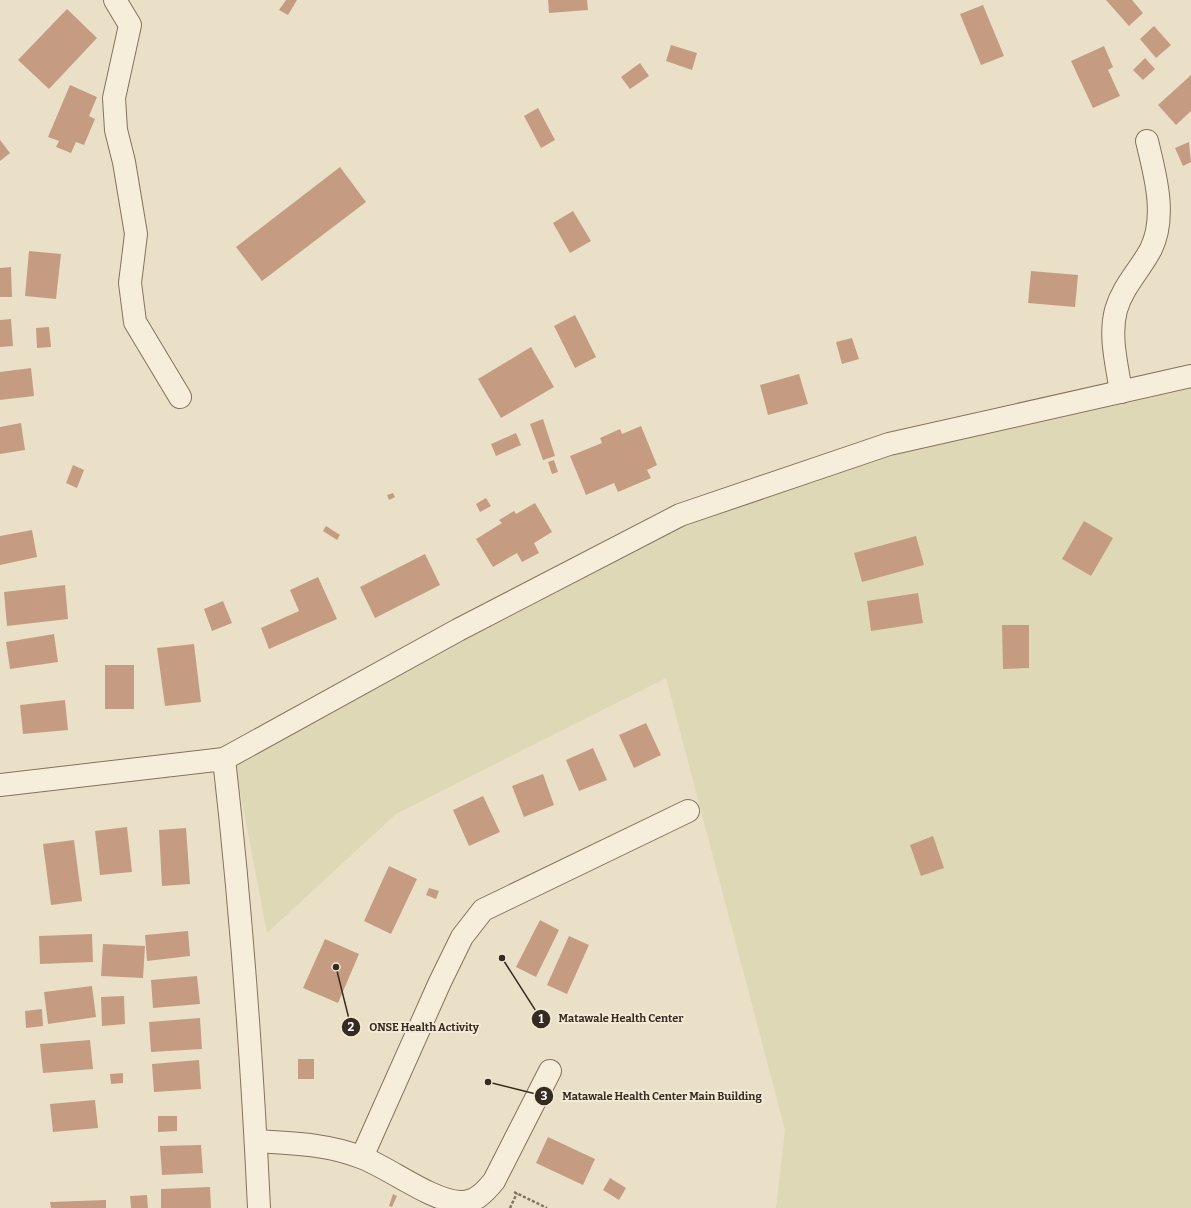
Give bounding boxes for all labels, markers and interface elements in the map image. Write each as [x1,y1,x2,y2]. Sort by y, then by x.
callout: Matawale Health Center [531,1007,692,1030]
text: 1 [538,1012,544,1026]
text: Matawale Health Center [559,1012,684,1025]
callout: ONSE Health Activity [341,1015,486,1038]
text: 2 [348,1020,355,1034]
text: ONSE Health Activity [369,1021,480,1034]
callout: Matawale Health Center Main Building [534,1084,769,1107]
text: 3 [541,1089,548,1103]
text: Matawale Health Center Main Building [562,1090,762,1103]

